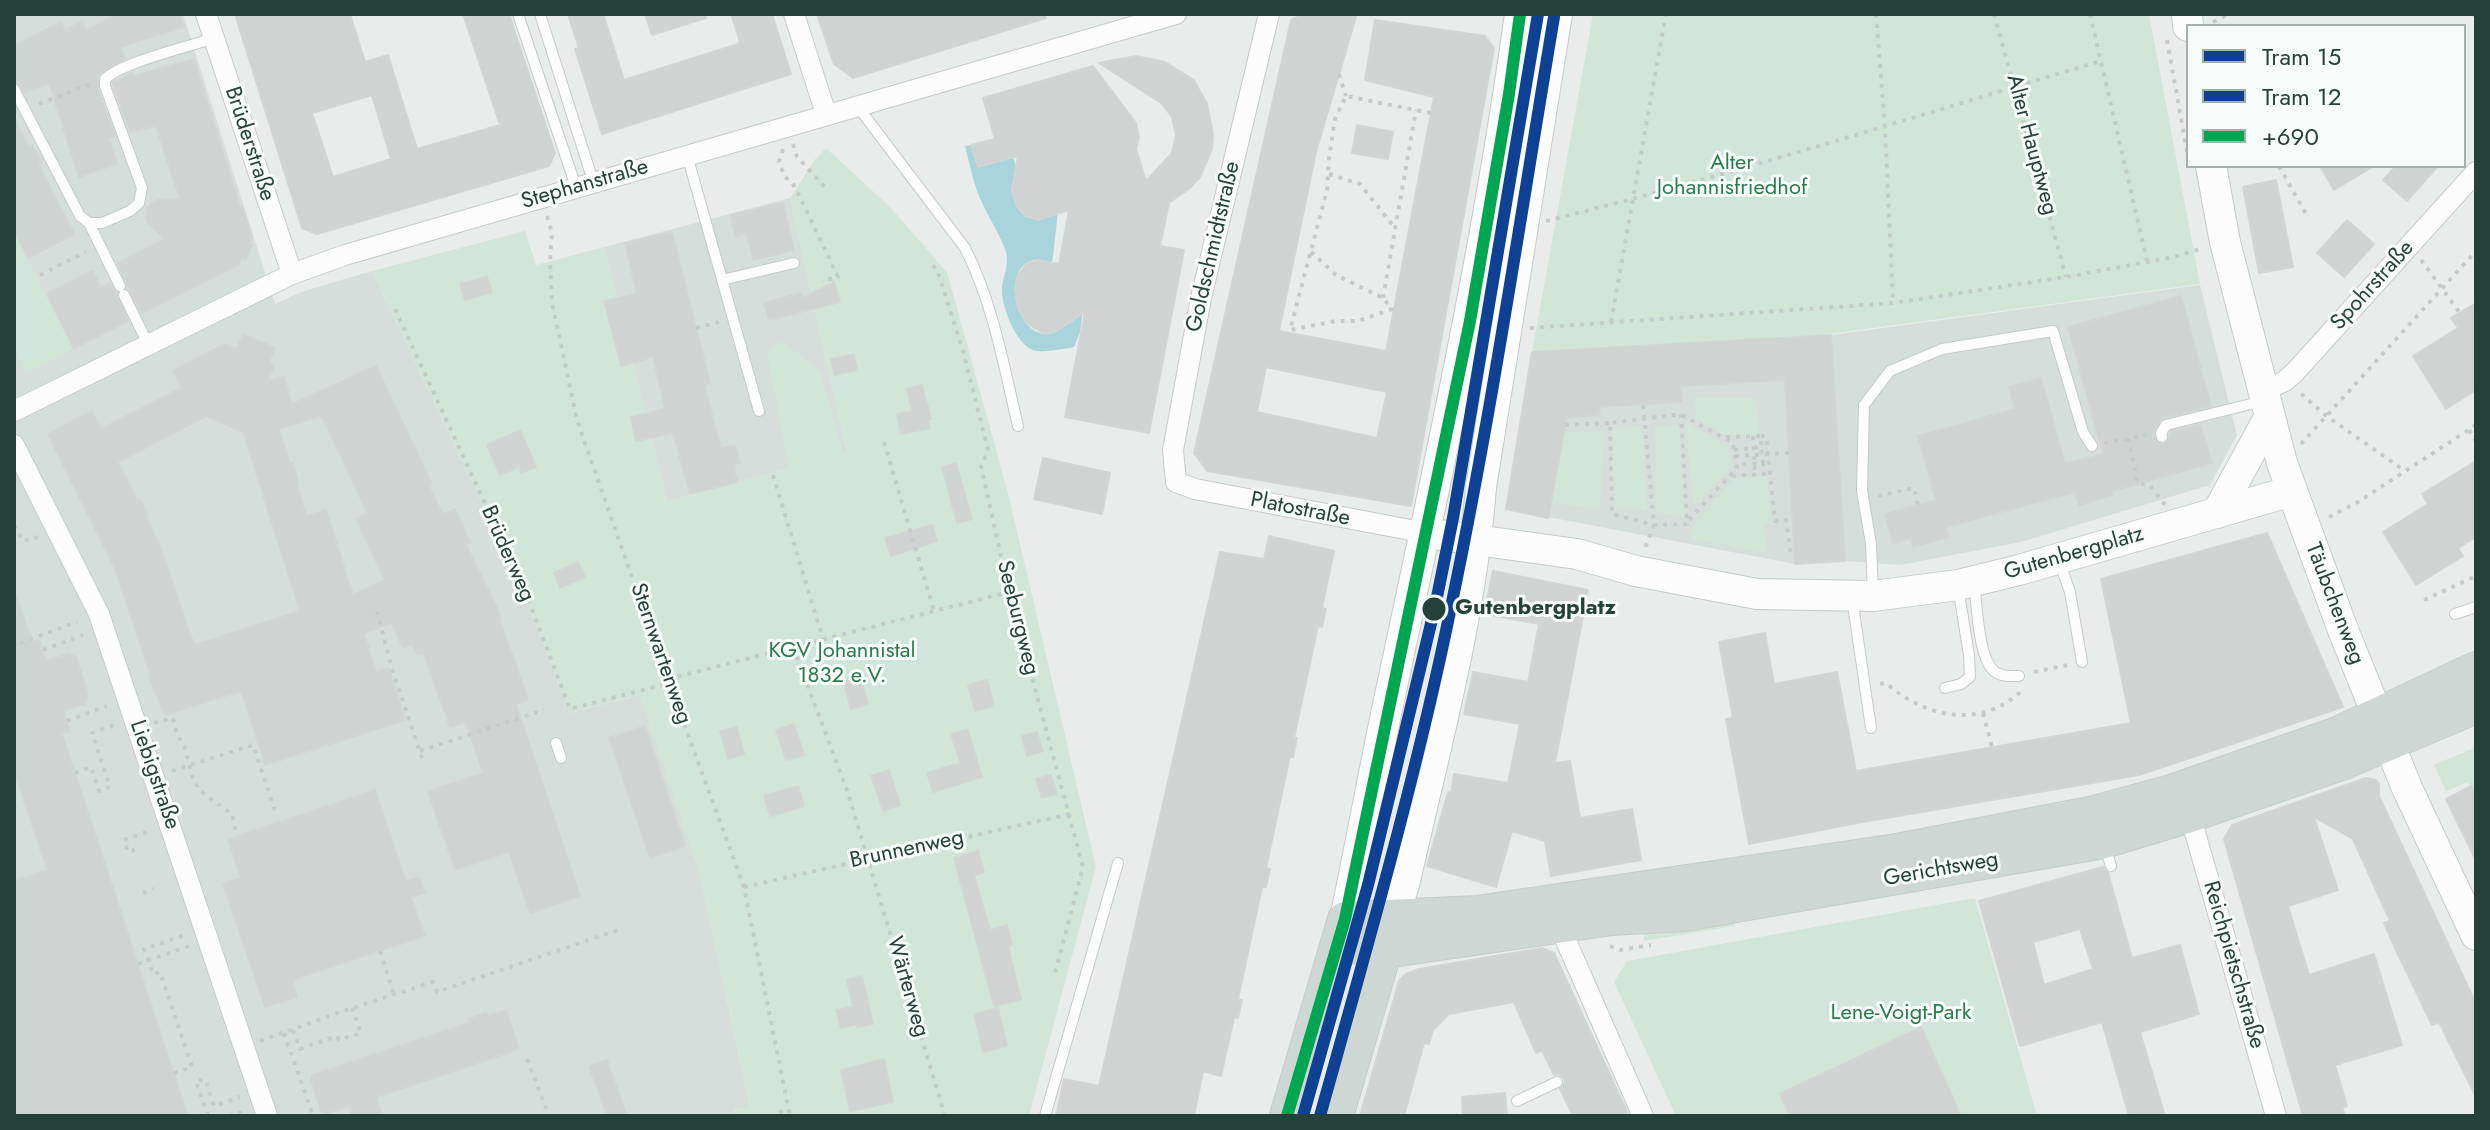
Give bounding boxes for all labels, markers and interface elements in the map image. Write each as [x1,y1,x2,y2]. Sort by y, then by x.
legend [2186,24,2466,168]
text: Tram 15 [2262,39,2341,74]
street label: Alter Hauptweg [2000,72,2062,218]
text: Tram 12 [2262,79,2341,114]
street label: Brüderstraße [218,83,280,205]
text: +690 [2262,119,2319,154]
park label: Alter Johannisfriedhof [1657,151,1807,202]
street label: Stephanstraße [518,154,652,216]
street label: Goldschmidtstraße [1182,159,1246,335]
street label: Spohrstraße [2326,236,2420,336]
street label: Platostraße [1248,487,1352,533]
street label: Brüderweg [474,502,540,606]
street label: Gutenbergplatz [2001,521,2147,587]
street label: Täubchenweg [2299,539,2369,669]
street label: Seeburgweg [990,558,1044,678]
street label: Sternwartenweg [624,580,696,728]
marker: Gutenbergplatz [1420,595,1448,623]
place label: Gutenbergplatz [1455,596,1616,622]
park label: KGV Johannistal 1832 e.V. [769,639,915,690]
street label: Liebigstraße [123,717,185,833]
street label: Brunnenweg [848,825,966,875]
street label: Gerichtsweg [1881,847,2001,893]
street label: Reichpietschstraße [2196,878,2270,1052]
street label: Wärterweg [880,934,934,1040]
park label: Lene-Voigt-Park [1831,1001,1971,1027]

